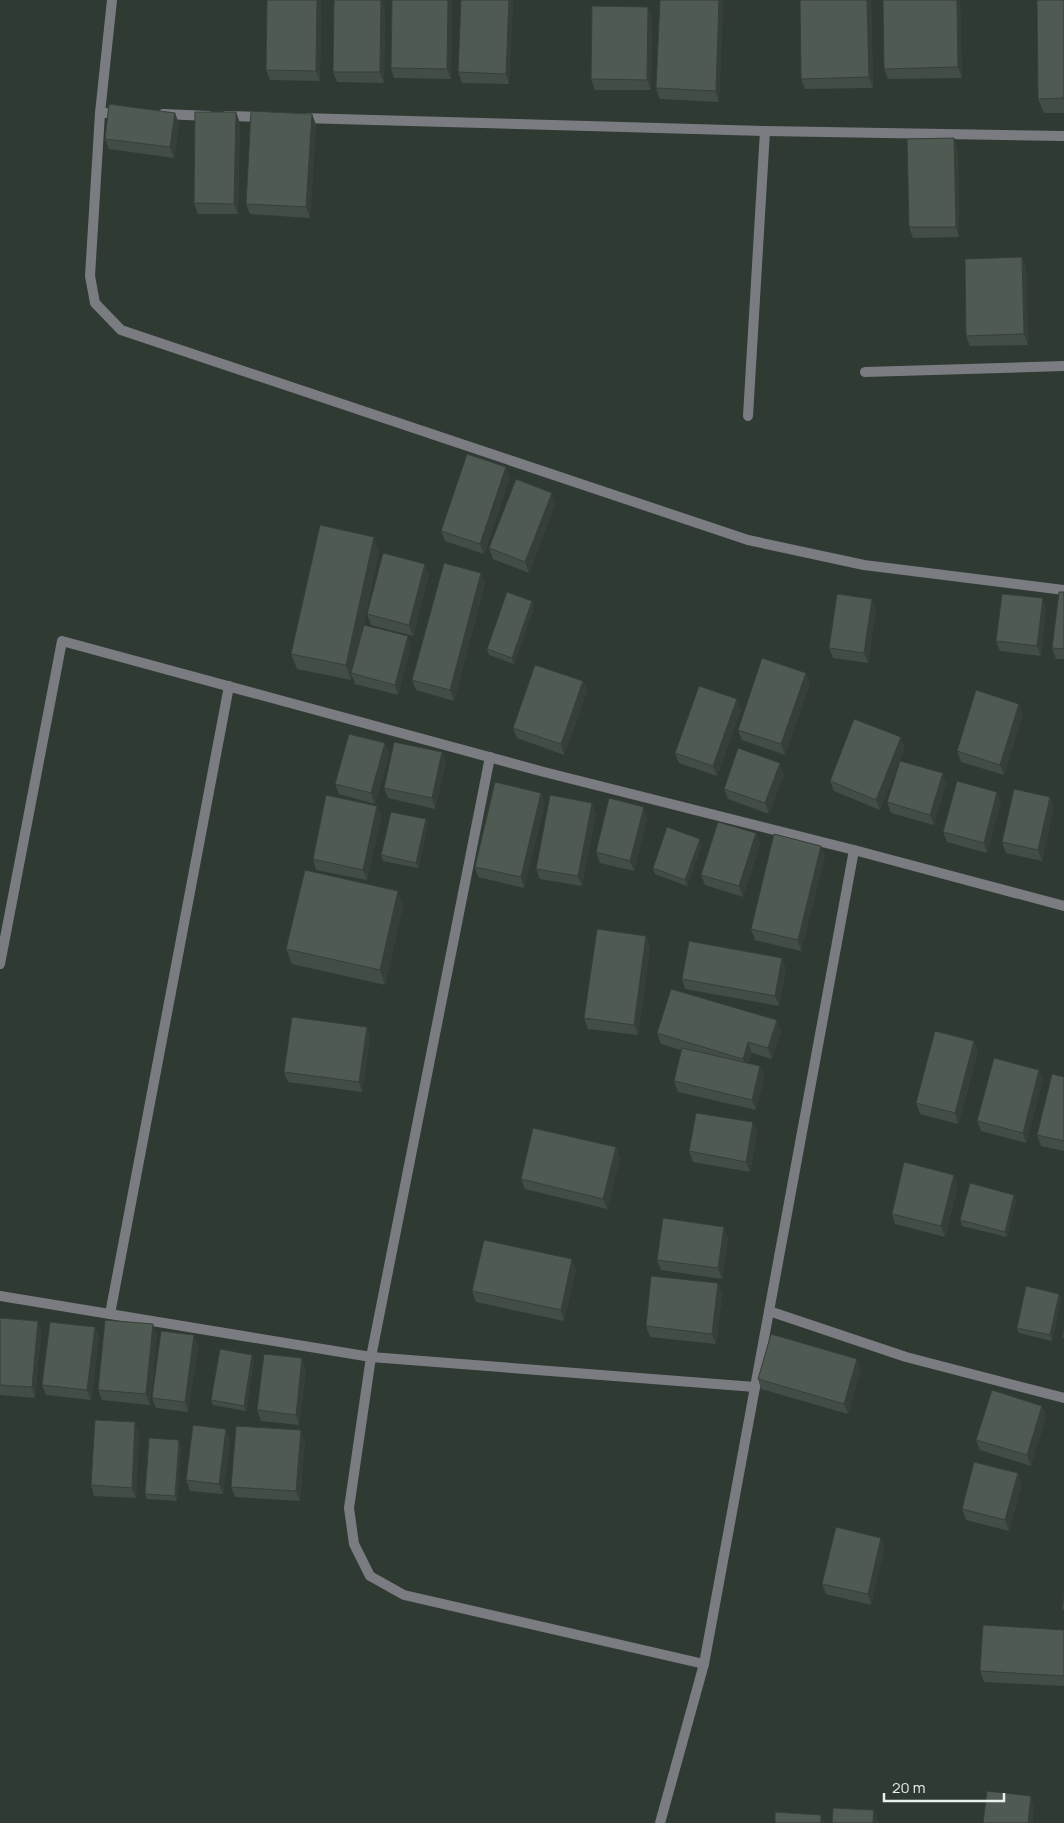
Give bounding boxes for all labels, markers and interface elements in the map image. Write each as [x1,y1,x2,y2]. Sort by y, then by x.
scale bar [884,1770,1004,1802]
text: 20 m [892,1777,925,1798]

